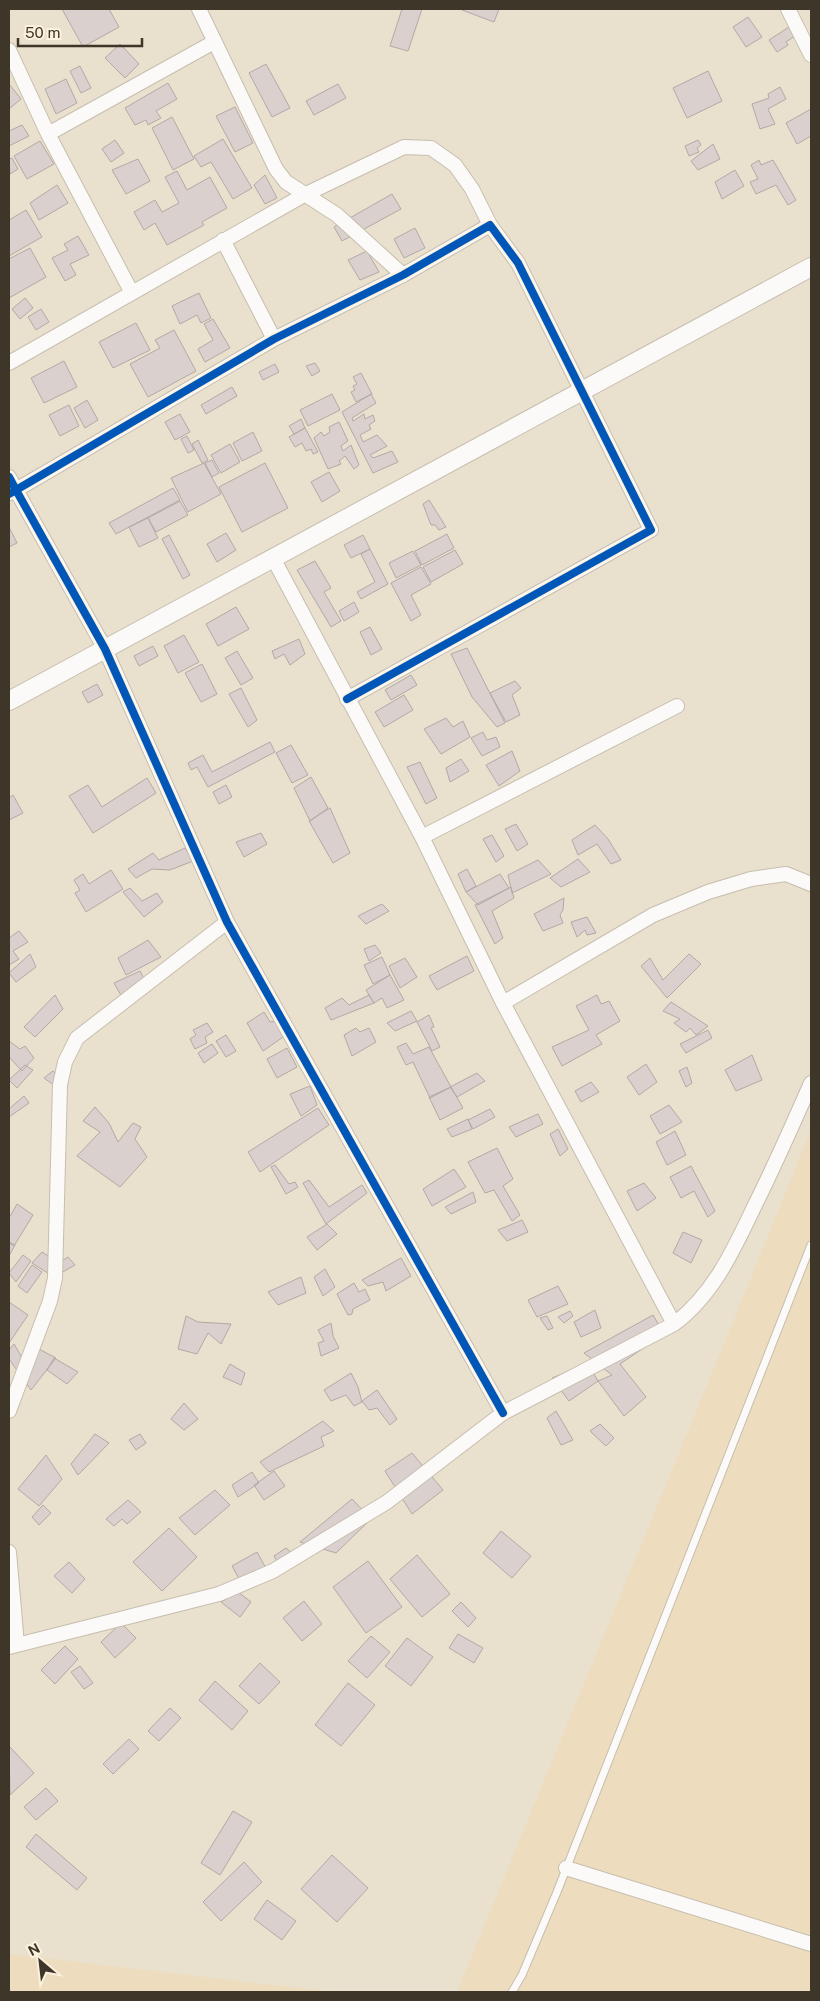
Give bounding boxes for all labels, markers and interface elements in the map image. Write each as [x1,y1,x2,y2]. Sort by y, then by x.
scale bar [18,15,141,47]
text: 50 m [25,24,60,41]
north arrow [15,1936,65,1986]
text: N [25,1940,42,1959]

